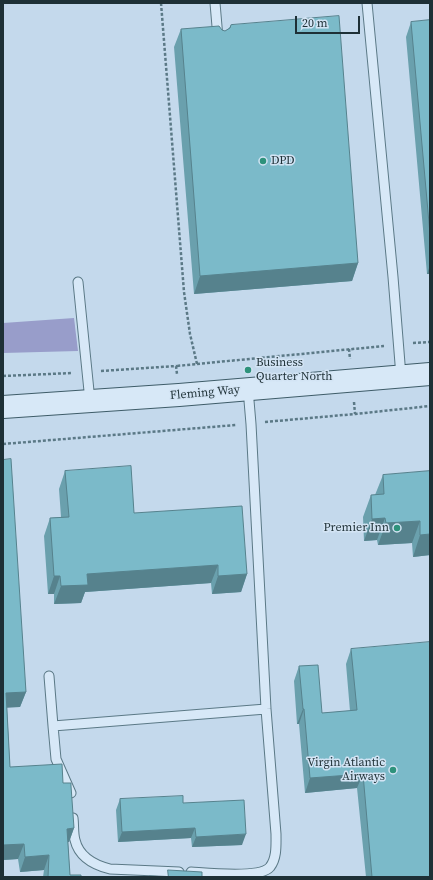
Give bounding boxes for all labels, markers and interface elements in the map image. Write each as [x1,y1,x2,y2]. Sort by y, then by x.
scale bar [297,8,362,34]
text: 20 m [302,15,328,31]
place label: DPD [271,154,295,168]
marker: DPD [258,156,268,166]
place label: Business Quarter North [256,356,332,384]
marker: Business Quarter North [243,365,253,375]
street label: Fleming Way [169,383,241,403]
place label: Premier Inn [324,521,389,535]
marker: Premier Inn [392,523,402,533]
place label: Virgin Atlantic Airways [307,756,385,784]
marker: Virgin Atlantic Airways [388,765,398,775]

